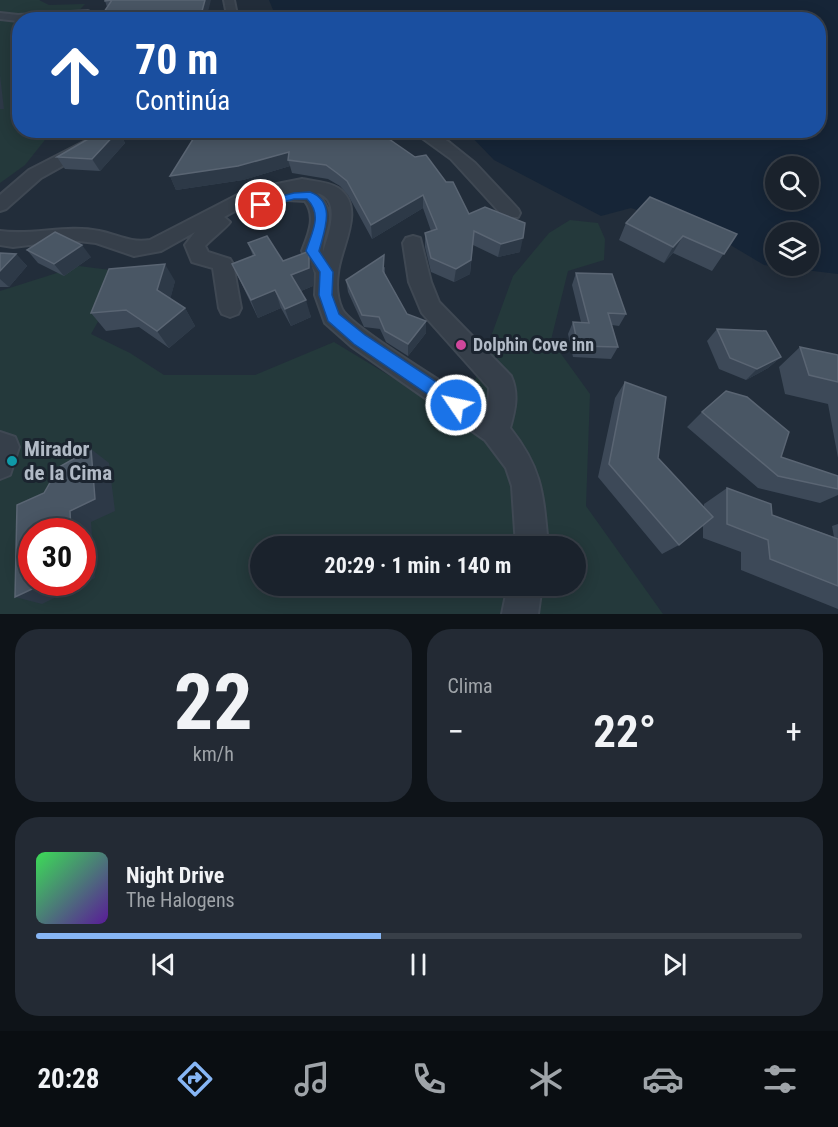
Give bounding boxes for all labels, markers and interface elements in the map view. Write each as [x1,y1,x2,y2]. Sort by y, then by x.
text: 70 m [135,35,218,84]
icon: ahead [36,36,114,114]
text: Continúa [135,85,230,117]
map controls [765,156,819,276]
button: search [765,156,819,210]
pin [235,179,286,230]
icon: arrive [244,188,277,221]
button: layers [765,222,819,276]
place label: Dolphin Cove inn [473,334,594,355]
marker: Dolphin Cove inn [454,338,468,352]
position arrow [424,373,488,437]
place label: Mirador de la Cima [24,437,112,485]
marker: Mirador de la Cima [5,454,19,468]
speed limit sign: 30 [18,518,96,596]
text: 20:29 · 1 min · 140 m [325,553,511,578]
text: 22 [174,657,253,748]
text: Clima [448,674,493,698]
text: 22° [593,705,656,758]
text: − [448,712,464,751]
text: + [786,712,802,751]
text: km/h [193,742,234,766]
text: Night Drive [126,863,224,888]
text: The Halogens [126,888,235,912]
icon: previous [147,948,180,981]
icon: pause [402,948,435,981]
icon: next [658,948,691,981]
icon: directions [174,1058,216,1100]
icon: music [291,1058,333,1100]
icon: phone [408,1058,450,1100]
icon: climate [525,1058,567,1100]
icon: car [642,1058,684,1100]
icon: filters [759,1058,801,1100]
text: 20:28 [37,1063,99,1095]

